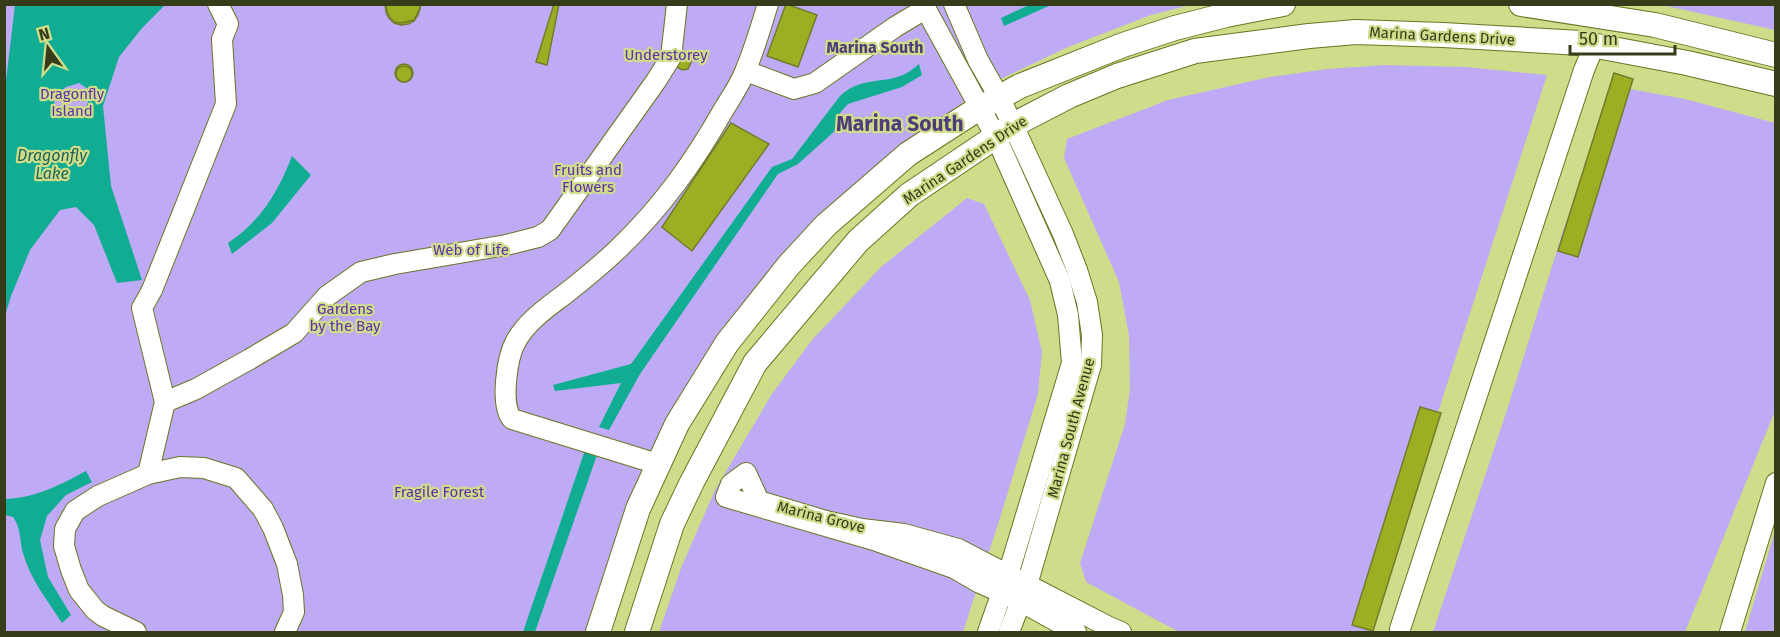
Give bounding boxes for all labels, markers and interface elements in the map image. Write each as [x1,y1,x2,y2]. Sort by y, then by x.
north arrow [18,18,78,78]
scale bar [1570,18,1675,56]
text: N [37,23,52,45]
street label: Marina Gardens Drive [1369,23,1515,49]
text: 50 m [1579,28,1618,50]
district label: Marina South [826,38,924,57]
park label: Understorey [624,46,708,64]
park label: Dragonfly Island [40,85,105,120]
district label: Marina South [836,111,964,137]
street label: Marina Gardens Drive [900,112,1030,208]
water label: Dragonfly Lake [17,146,88,183]
park label: Fruits and Flowers [554,161,622,196]
park label: Web of Life [433,241,509,259]
park label: Gardens by the Bay [310,300,381,335]
street label: Marina South Avenue [1044,356,1098,500]
park label: Fragile Forest [394,483,485,501]
street label: Marina Grove [775,497,867,537]

